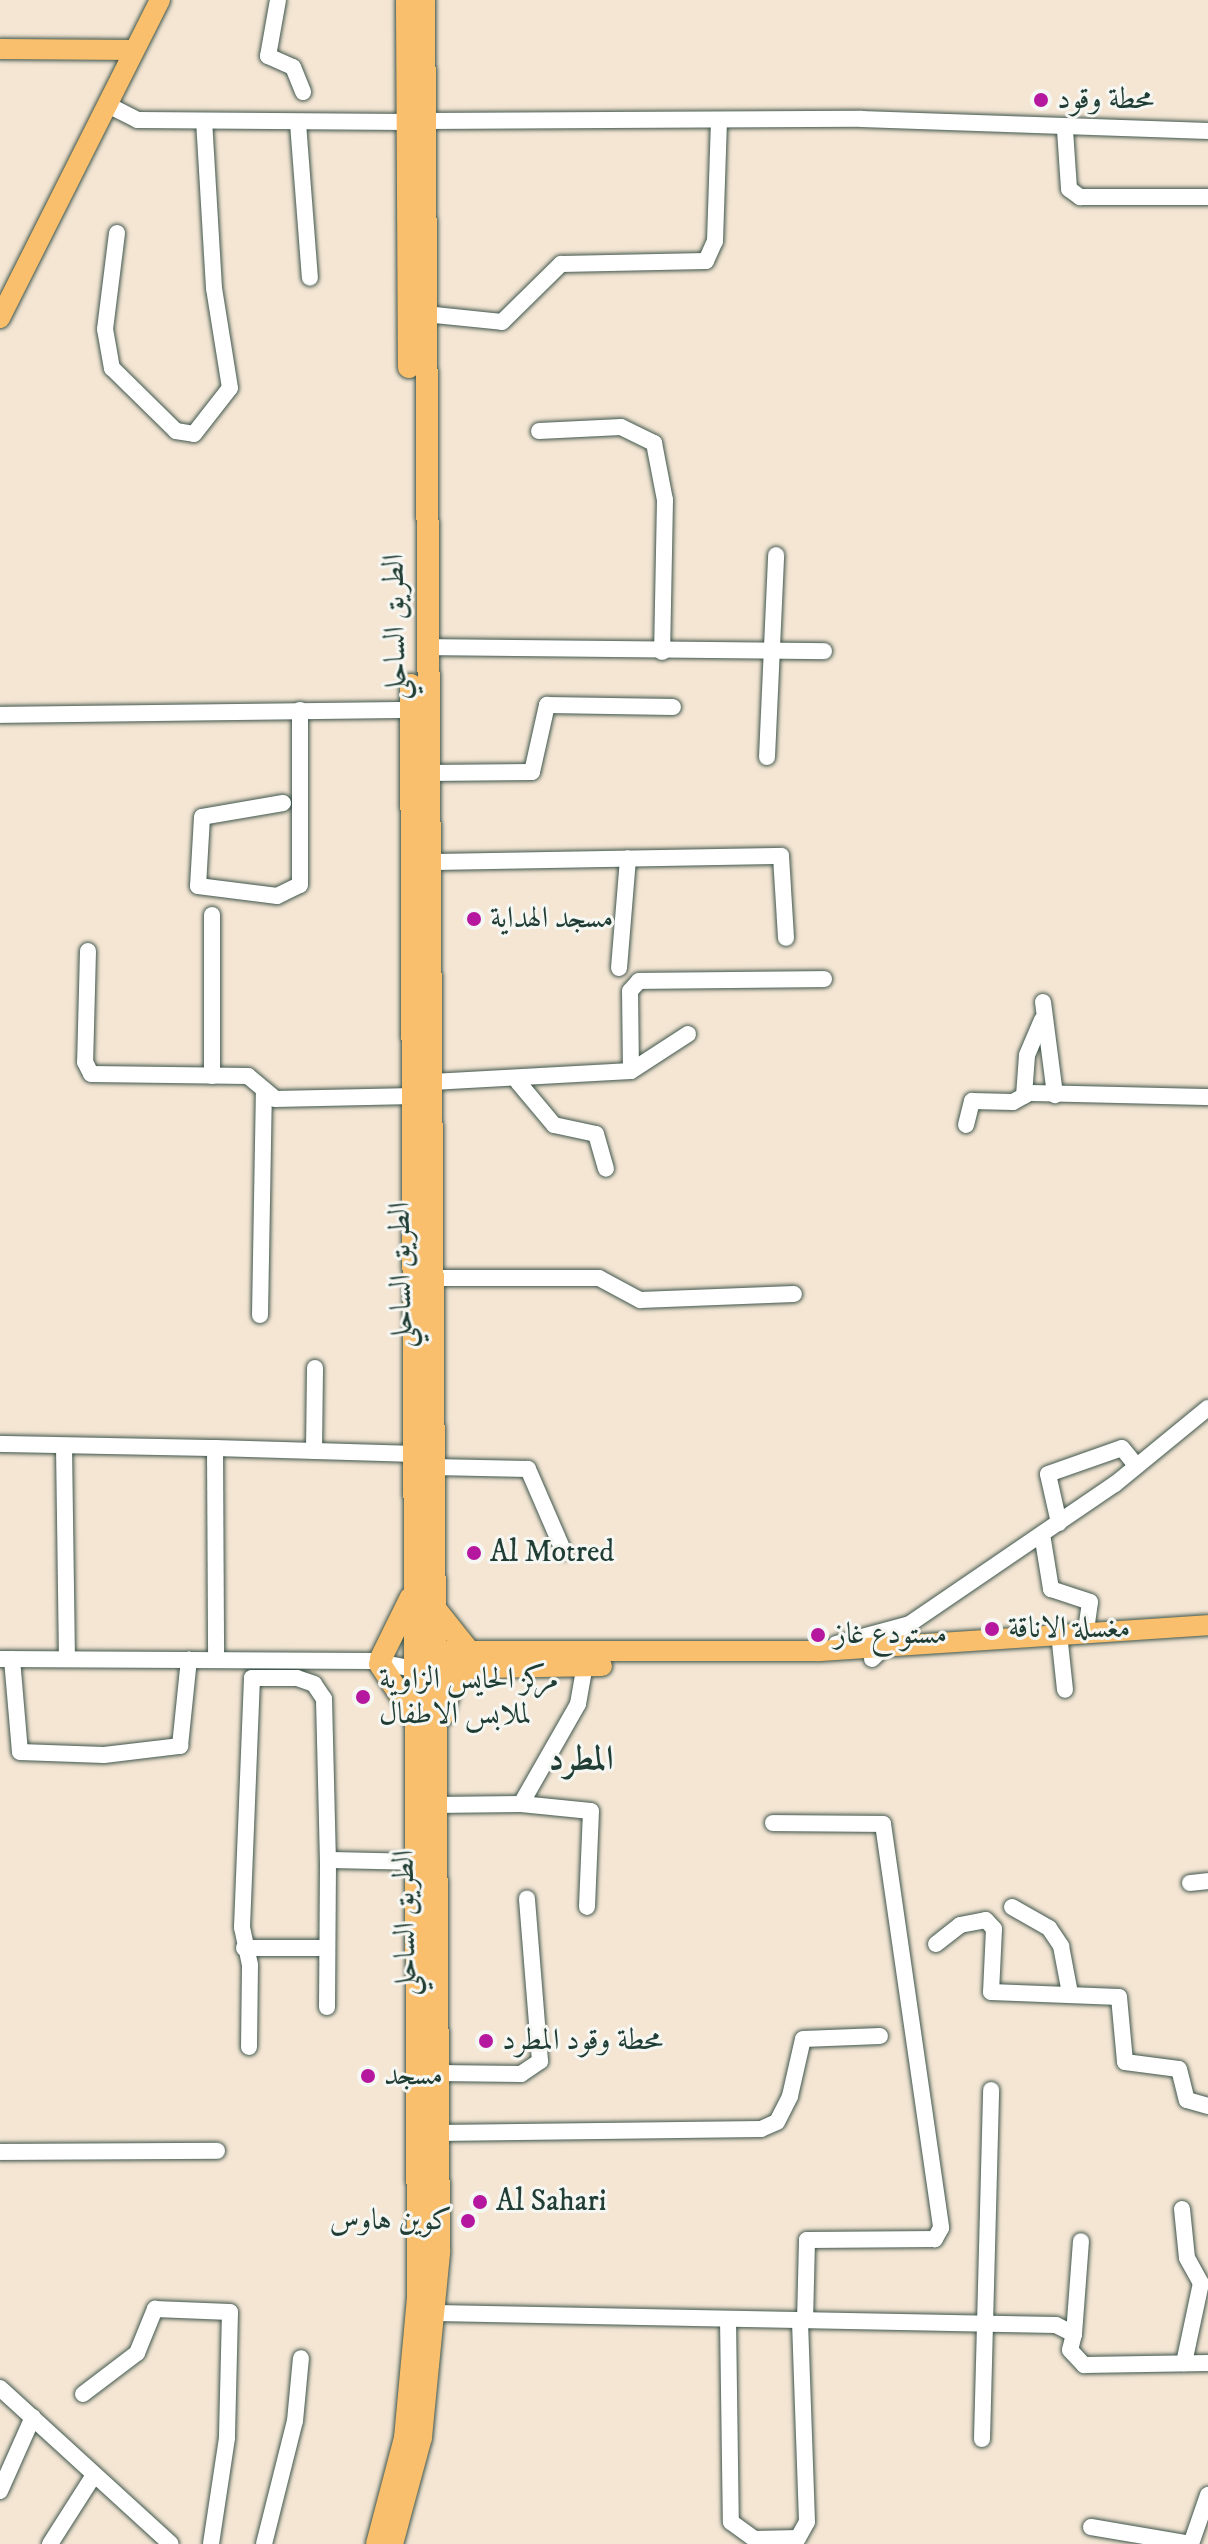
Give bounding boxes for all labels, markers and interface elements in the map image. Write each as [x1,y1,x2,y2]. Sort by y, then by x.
place label: محطة وقود [1057,82,1154,118]
marker: محطة وقود [1032,91,1050,109]
street label: الطريق الساحلي [377,554,415,700]
place label: مسجد الهداية [490,901,613,937]
marker: مسجد الهداية [465,910,483,928]
street label: الطريق الساحلي [383,1202,421,1348]
place label: Al Motred [490,1535,614,1571]
marker: Al Motred [465,1544,483,1562]
place label: مغسلة الاناقة [1008,1611,1130,1647]
place label: مستودع غاز [834,1617,947,1653]
marker: مغسلة الاناقة [983,1620,1001,1638]
marker: مستودع غاز [809,1626,827,1644]
place label: مركز الحايس الزاوية لملابس الاطفال [379,1662,559,1732]
marker: مركز الحايس الزاوية لملابس الاطفال [354,1688,372,1706]
district label: المطرد [548,1740,614,1780]
street label: الطريق الساحلي [387,1850,425,1996]
place label: محطة وقود المطرد [502,2023,663,2059]
marker: محطة وقود المطرد [477,2032,495,2050]
place label: مسجد [384,2058,443,2094]
marker: مسجد [359,2067,377,2085]
place label: Al Sahari [496,2184,606,2220]
marker: Al Sahari [471,2193,489,2211]
place label: كوين هاوس [330,2203,452,2239]
marker: كوين هاوس [459,2212,477,2230]

